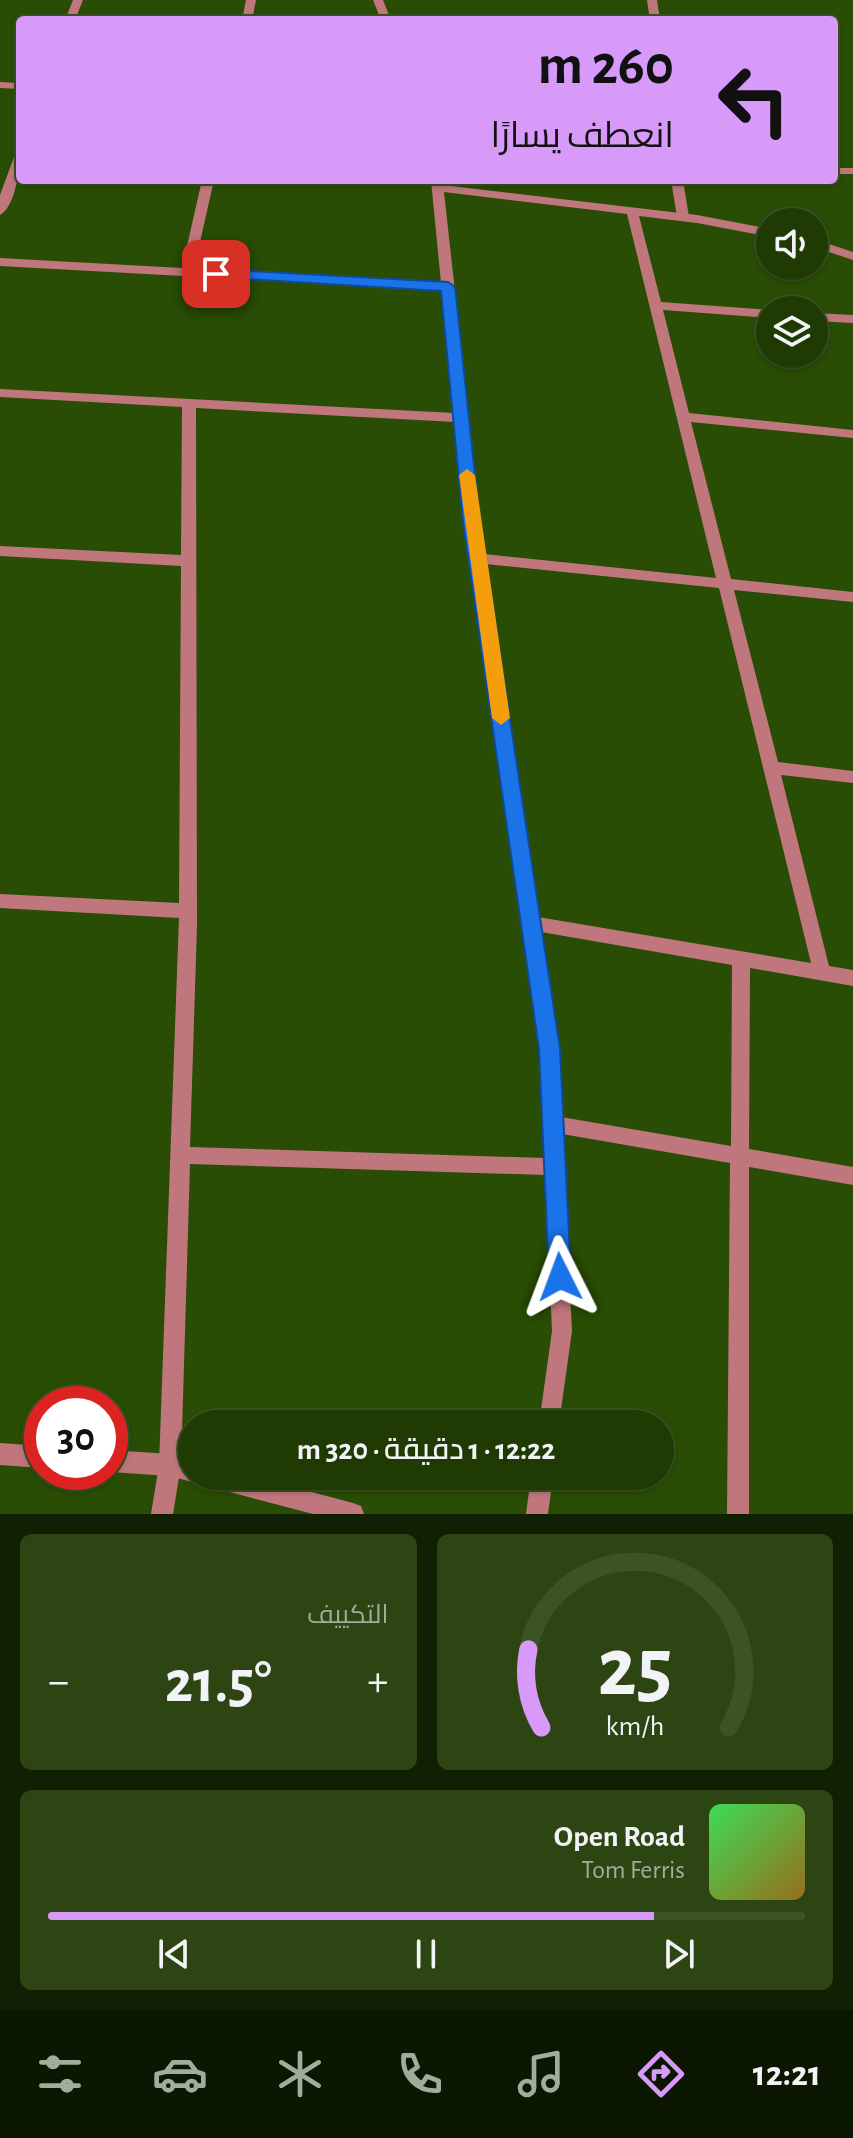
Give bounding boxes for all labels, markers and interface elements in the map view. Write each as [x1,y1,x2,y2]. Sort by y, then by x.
text: 260 m [538,38,674,94]
icon: left [702,48,806,152]
text: انعطف يسارًا [491,118,674,154]
map controls [756,208,828,368]
button: sound [756,208,828,280]
pin [182,240,250,308]
icon: arrive [194,252,238,296]
button: layers [756,296,828,368]
position arrow [518,1235,602,1319]
speed limit sign: 30 [24,1386,128,1490]
text: 12:22 · 1 دقيقة · 320 m [297,1435,555,1465]
text: التكييف [307,1602,389,1628]
text: 25 [597,1627,672,1711]
text: 21.5° [165,1653,272,1713]
text: − [48,1660,69,1704]
text: + [367,1660,388,1704]
text: km/h [605,1712,664,1741]
text: Open Road [554,1822,685,1852]
text: Tom Ferris [581,1857,685,1883]
icon: previous [152,1932,196,1976]
icon: pause [404,1932,448,1976]
icon: next [657,1932,701,1976]
icon: filters [32,2046,88,2102]
icon: car [152,2046,208,2102]
icon: climate [272,2046,328,2102]
icon: phone [392,2046,448,2102]
icon: music [513,2046,569,2102]
icon: directions [633,2046,689,2102]
text: 12:21 [753,2056,821,2092]

